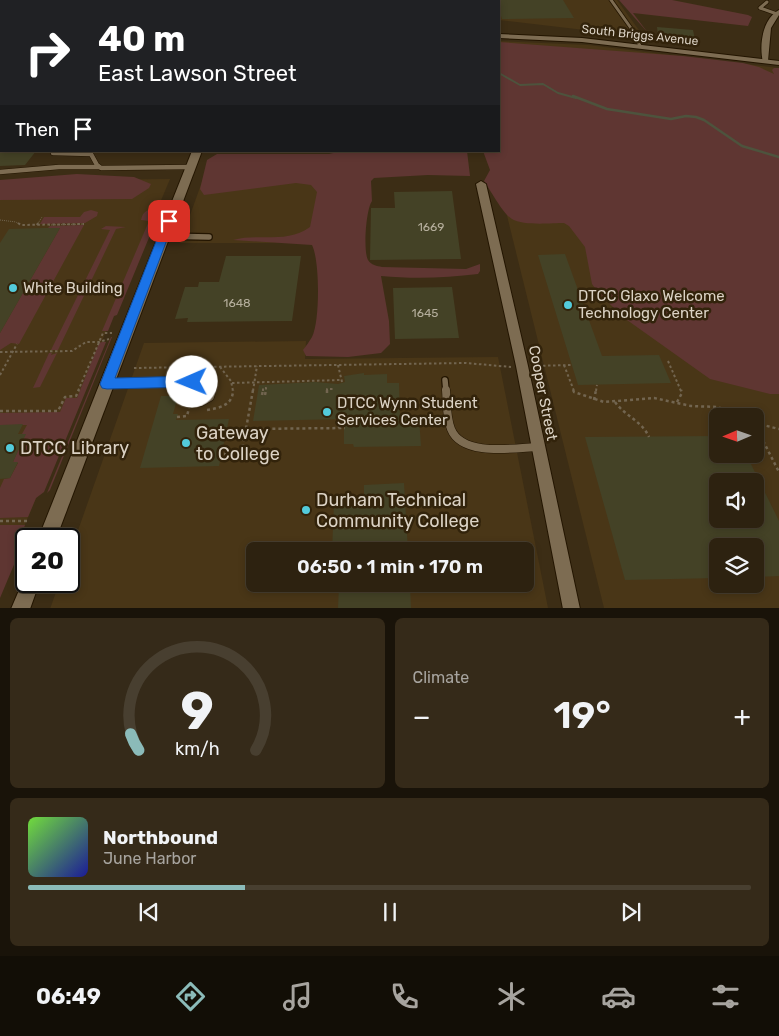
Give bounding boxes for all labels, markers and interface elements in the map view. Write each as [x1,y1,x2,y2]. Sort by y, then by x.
text: 40 m [98,18,185,60]
icon: right [15,20,80,85]
street label: South Briggs Avenue [581,22,699,48]
text: East Lawson Street [98,60,297,87]
icon: arrive [69,115,97,143]
text: Then [15,118,59,141]
pin [148,200,190,242]
icon: arrive [155,207,183,235]
house number: 1669 [418,220,444,234]
place label: White Building [23,279,123,297]
marker: White Building [7,282,19,294]
place label: DTCC Glaxo Welcome Technology Center [578,287,725,322]
house number: 1648 [223,296,251,310]
marker: DTCC Glaxo Welcome Technology Center [562,299,574,311]
house number: 1645 [412,306,438,320]
street label: Cooper Street [525,344,561,442]
position arrow [165,355,217,407]
place label: DTCC Wynn Student Services Center [337,394,478,429]
marker: DTCC Wynn Student Services Center [321,406,333,418]
north arrow [709,408,764,462]
map controls [709,408,764,593]
place label: Gateway to College [196,422,280,465]
place label: DTCC Library [20,437,129,459]
marker: Gateway to College [180,437,192,449]
marker: DTCC Library [4,442,16,454]
button: sound [709,473,764,528]
place label: Durham Technical Community College [316,489,479,532]
marker: Durham Technical Community College [300,504,312,516]
speed limit sign: 20 [15,528,80,593]
button: layers [709,538,764,593]
text: 06:50 · 1 min · 170 m [297,555,483,578]
text: Climate [413,668,469,687]
text: 9 [181,680,214,742]
text: 19° [553,692,611,738]
text: − [413,700,431,733]
text: + [734,700,751,733]
text: km/h [175,738,220,759]
text: Northbound [103,826,218,849]
text: June Harbor [103,849,196,868]
icon: previous [135,898,163,926]
icon: pause [376,898,404,926]
icon: next [617,898,645,926]
icon: directions [173,979,208,1014]
icon: music [280,979,315,1014]
icon: phone [387,979,422,1014]
icon: climate [494,979,529,1014]
icon: car [601,979,636,1014]
icon: filters [708,979,743,1014]
text: 06:49 [36,983,101,1010]

